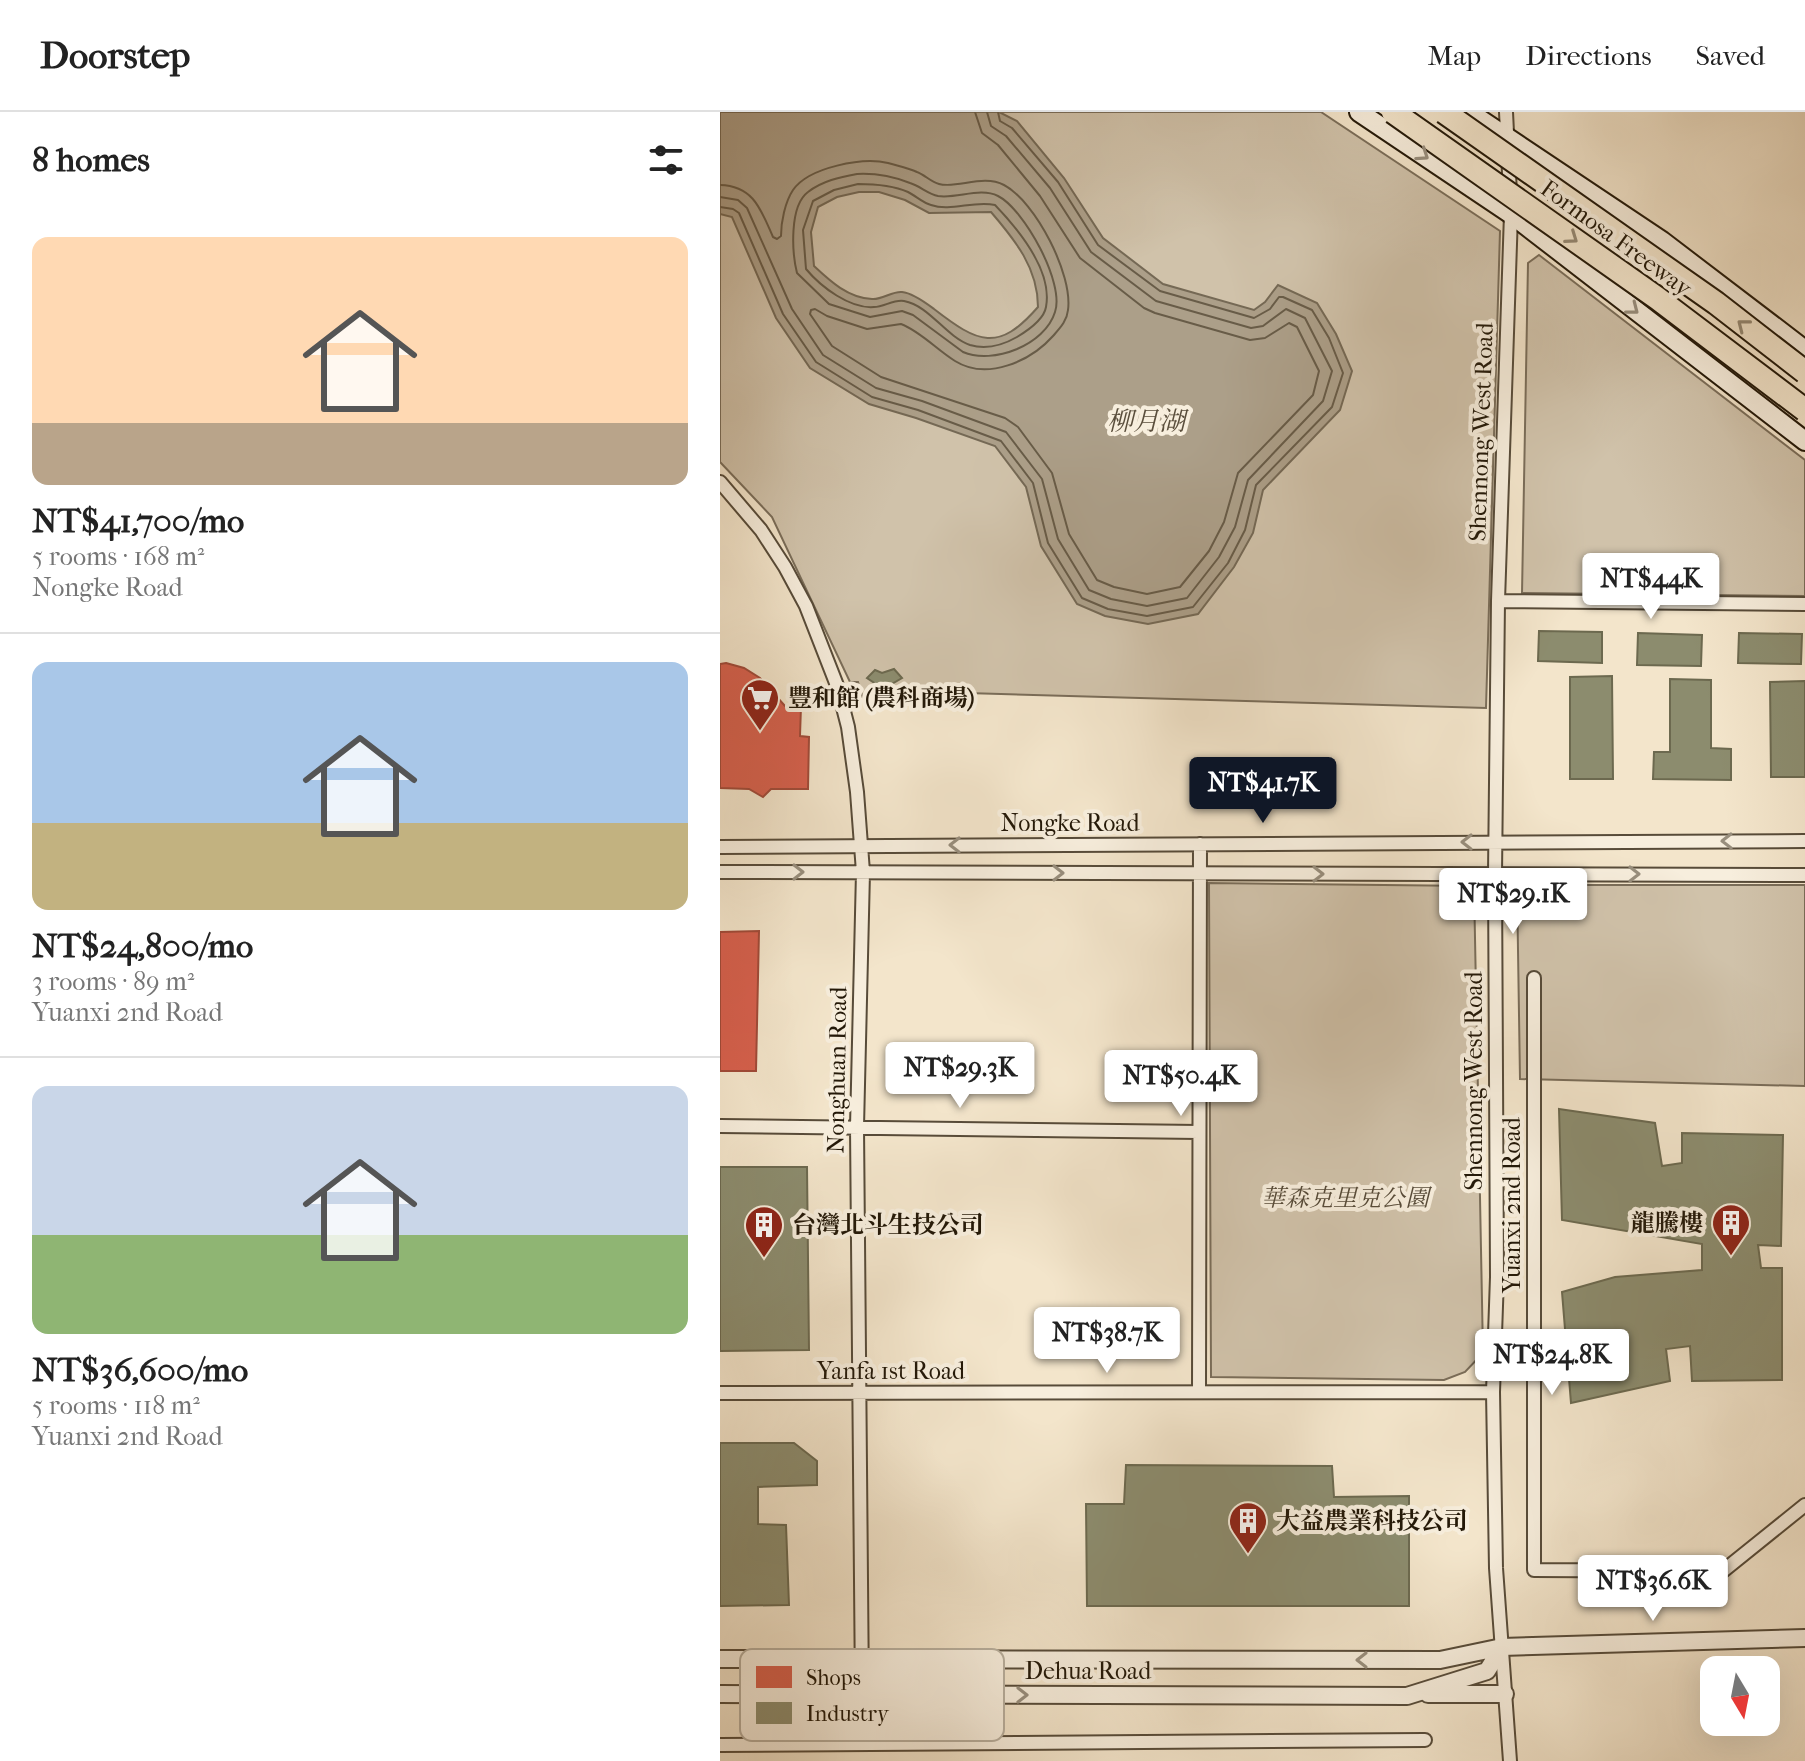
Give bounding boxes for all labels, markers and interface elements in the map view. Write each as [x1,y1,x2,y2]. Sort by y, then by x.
text: Doorstep [40,33,190,78]
text: Map [1428,39,1481,72]
text: Directions [1525,39,1652,72]
text: Saved [1696,39,1765,72]
icon: filters [644,138,688,182]
text: 8 homes [32,140,150,180]
one-way arrow [1415,146,1429,161]
street label: Formosa Freeway [1535,174,1698,303]
one-way arrow [1563,228,1577,243]
icon: home [288,289,432,433]
one-way arrow [1624,299,1639,313]
one-way arrow [1737,320,1752,334]
street label: Shennong West Road [1463,321,1499,542]
water label: 柳月湖 [1107,406,1189,437]
text: NT$41,700/mo [32,501,244,541]
text: 5 rooms · 168 m² [32,541,204,572]
pin: NT$44K [1586,553,1716,621]
text: NT$44K [1600,563,1702,594]
text: Nongke Road [32,572,183,603]
supermarket icon: 豐和館 (農科商場) [739,677,781,732]
place label: 豐和館 (農科商場) [788,684,975,712]
icon: home [288,714,432,858]
pin: NT$41.7K [1180,757,1346,825]
text: NT$41.7K [1207,767,1319,798]
street label: Nongke Road [1001,809,1140,837]
one-way arrow [1720,832,1733,850]
one-way arrow [1460,833,1473,851]
one-way arrow [948,836,961,854]
one-way arrow [792,863,805,881]
one-way arrow [1052,864,1065,882]
one-way arrow [1312,865,1325,883]
one-way arrow [1628,865,1641,883]
pin: NT$29.1K [1430,868,1596,936]
text: NT$29.1K [1457,878,1569,909]
text: NT$24,800/mo [32,926,253,966]
text: 3 rooms · 89 m² [32,966,194,997]
street label: Shennong West Road [1460,971,1488,1191]
street label: Nonghuan Road [822,985,852,1154]
text: Yuanxi 2nd Road [32,997,223,1028]
pin: NT$29.3K [877,1042,1043,1110]
pin: NT$50.4K [1098,1050,1264,1118]
text: NT$29.3K [903,1052,1017,1083]
text: NT$50.4K [1123,1060,1239,1091]
street label: Yuanxi 2nd Road [1498,1116,1526,1294]
icon: home [288,1138,432,1282]
park label: 華森克里克公園 [1261,1184,1433,1212]
building icon: 龍騰樓 [1710,1202,1752,1257]
building icon: 台灣北斗生技公司 [743,1204,785,1259]
place label: 龍騰樓 [1631,1209,1703,1237]
place label: 台灣北斗生技公司 [792,1211,984,1239]
pin: NT$38.7K [1024,1307,1190,1375]
text: NT$38.7K [1052,1317,1162,1348]
pin: NT$24.8K [1469,1329,1635,1397]
text: NT$24.8K [1493,1339,1611,1370]
text: NT$36,600/mo [32,1350,248,1390]
street label: Yanfa 1st Road [816,1357,966,1385]
text: 5 rooms · 118 m² [32,1390,200,1421]
text: Yuanxi 2nd Road [32,1421,223,1452]
building icon: 大益農業科技公司 [1227,1500,1269,1555]
place label: 大益農業科技公司 [1276,1507,1468,1535]
pin: NT$36.6K [1570,1555,1736,1623]
text: NT$36.6K [1596,1565,1710,1596]
legend [740,1649,1004,1741]
one-way arrow [1355,1651,1368,1669]
north arrow [1700,1656,1780,1736]
map controls [1700,1656,1780,1736]
street label: Dehua Road [1025,1657,1152,1685]
text: Shops [806,1665,861,1691]
one-way arrow [1016,1686,1029,1704]
text: Industry [806,1701,890,1727]

